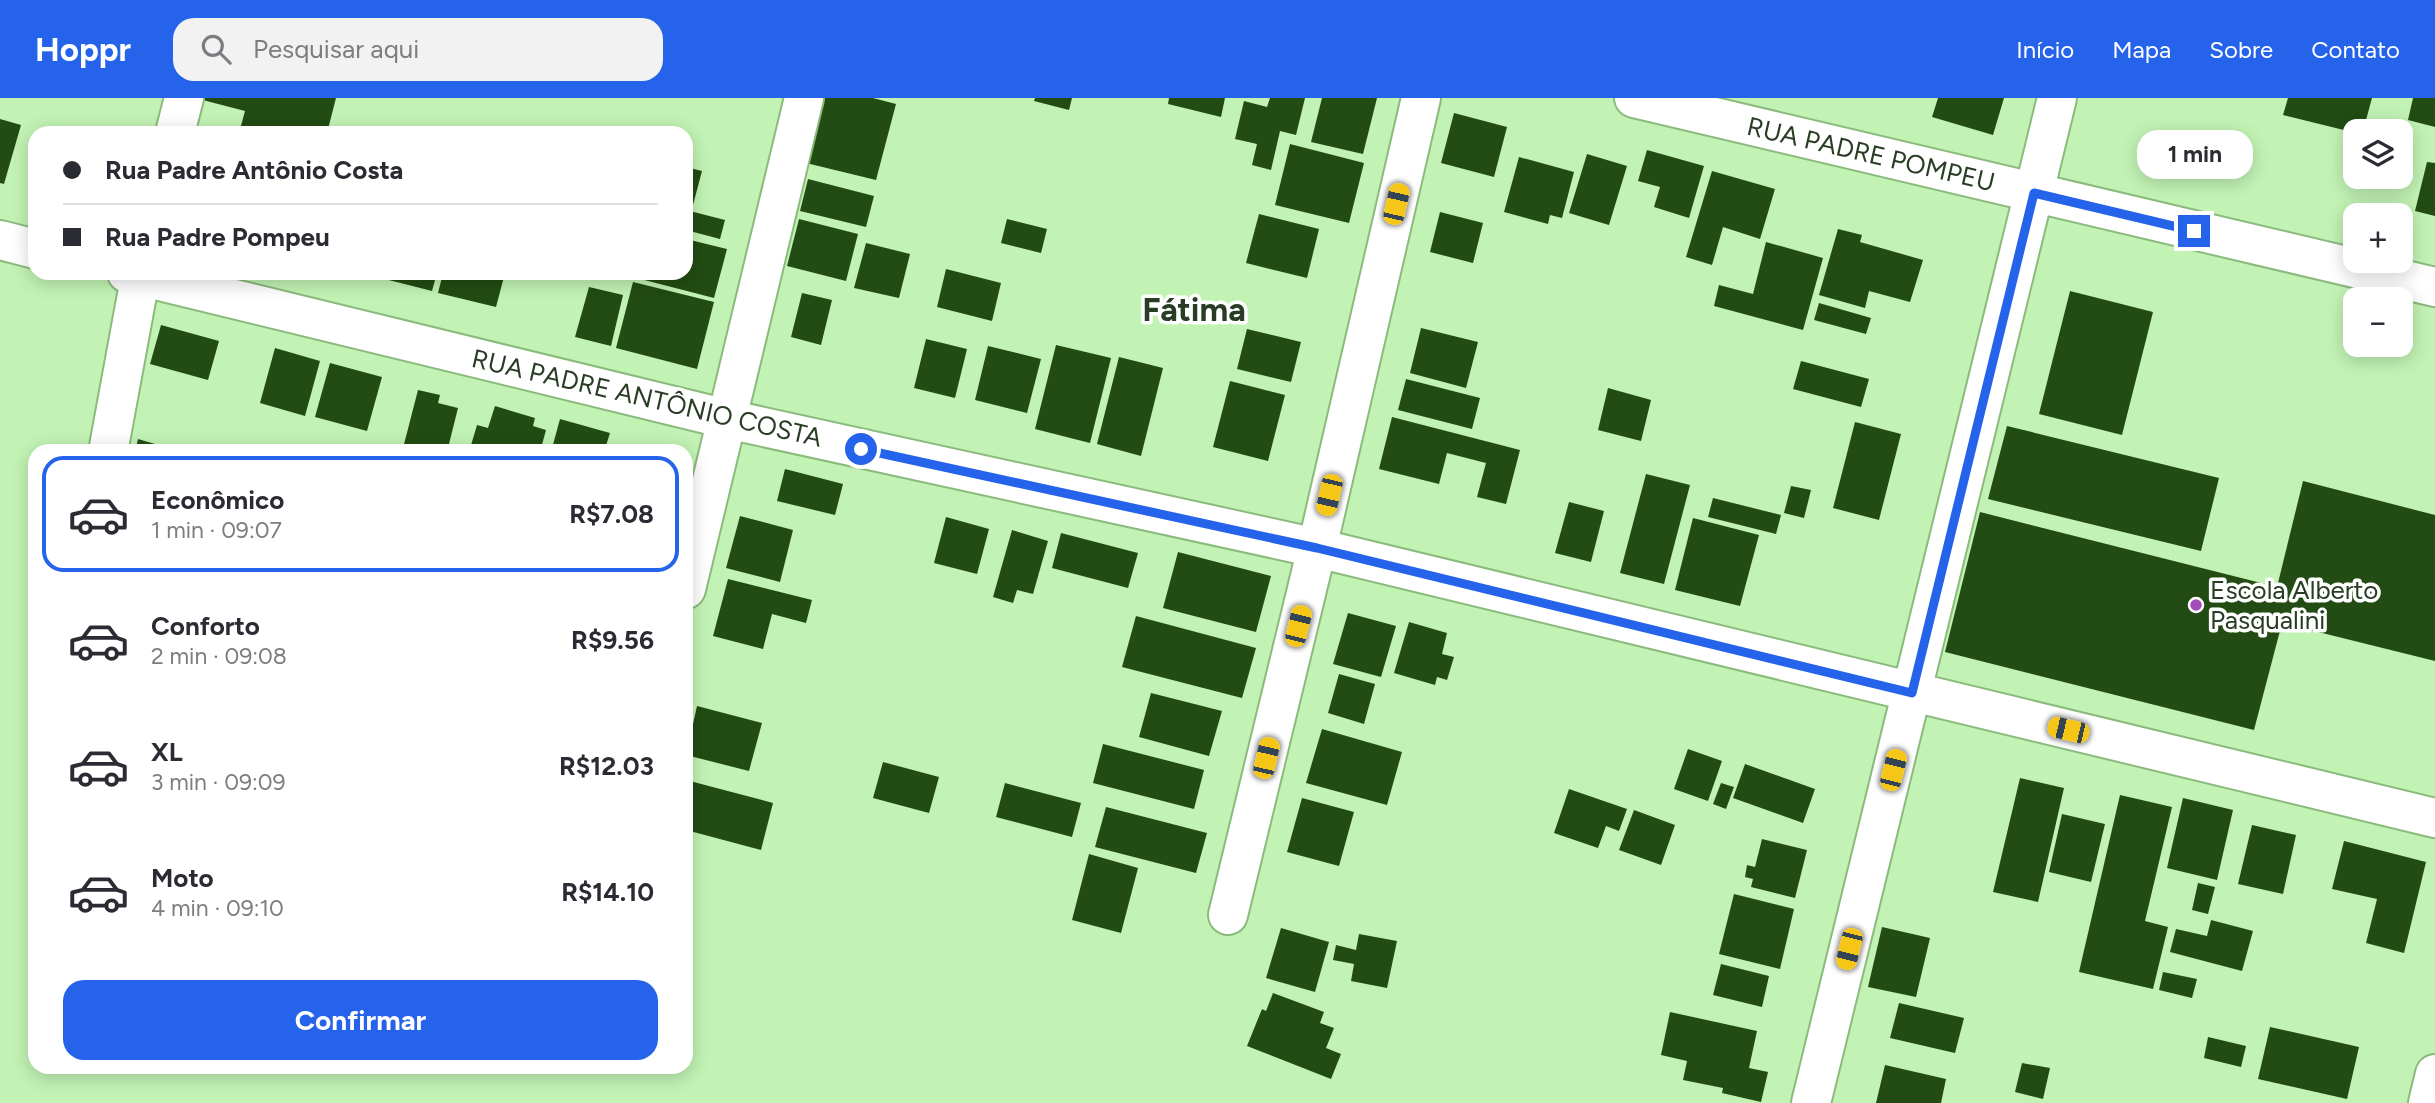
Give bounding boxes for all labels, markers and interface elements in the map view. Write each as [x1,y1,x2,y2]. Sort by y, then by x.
search box [173,18,663,81]
text: Hoppr [35,30,131,69]
icon: search [197,30,235,68]
text: Pesquisar aqui [253,33,419,65]
text: Início [2016,35,2074,64]
text: Mapa [2112,35,2171,64]
text: Sobre [2209,35,2273,64]
text: Contato [2311,35,2400,64]
street label: RUA PADRE POMPEU [1744,110,1998,198]
map controls [2343,119,2413,357]
button: layers [2343,119,2413,189]
callout: 1 min [2136,130,2252,178]
text: 1 min [2168,140,2222,168]
text: Rua Padre Antônio Costa [105,154,403,186]
car [1382,181,1411,227]
button: + [2343,203,2413,273]
route end [2178,215,2210,247]
text: Rua Padre Pompeu [105,221,330,253]
button: − [2343,287,2413,357]
district label: Fátima [1142,290,1246,329]
street label: RUA PADRE ANTÔNIO COSTA [469,342,826,454]
route start [845,433,877,465]
car [1315,472,1344,518]
icon: car [67,483,130,546]
text: Econômico [151,484,284,516]
text: R$7.08 [569,498,654,530]
text: 1 min · 09:07 [151,516,282,544]
place label: Escola Alberto Pasqualini [2210,574,2378,636]
marker: Escola Alberto Pasqualini [2188,597,2204,613]
car [1283,603,1314,649]
icon: car [67,609,130,672]
text: Conforto [151,610,260,642]
text: R$9.56 [571,624,654,656]
text: 2 min · 09:08 [151,642,287,670]
car [2046,715,2091,745]
icon: car [67,735,130,798]
car [1252,735,1281,781]
text: XL [151,736,183,768]
car [1878,747,1909,793]
text: R$12.03 [559,750,654,782]
text: 3 min · 09:09 [151,768,285,796]
icon: car [67,861,130,924]
text: Moto [151,862,214,894]
text: R$14.10 [561,876,654,908]
text: 4 min · 09:10 [151,894,284,922]
car [1834,926,1865,972]
button: Confirmar [63,980,658,1060]

